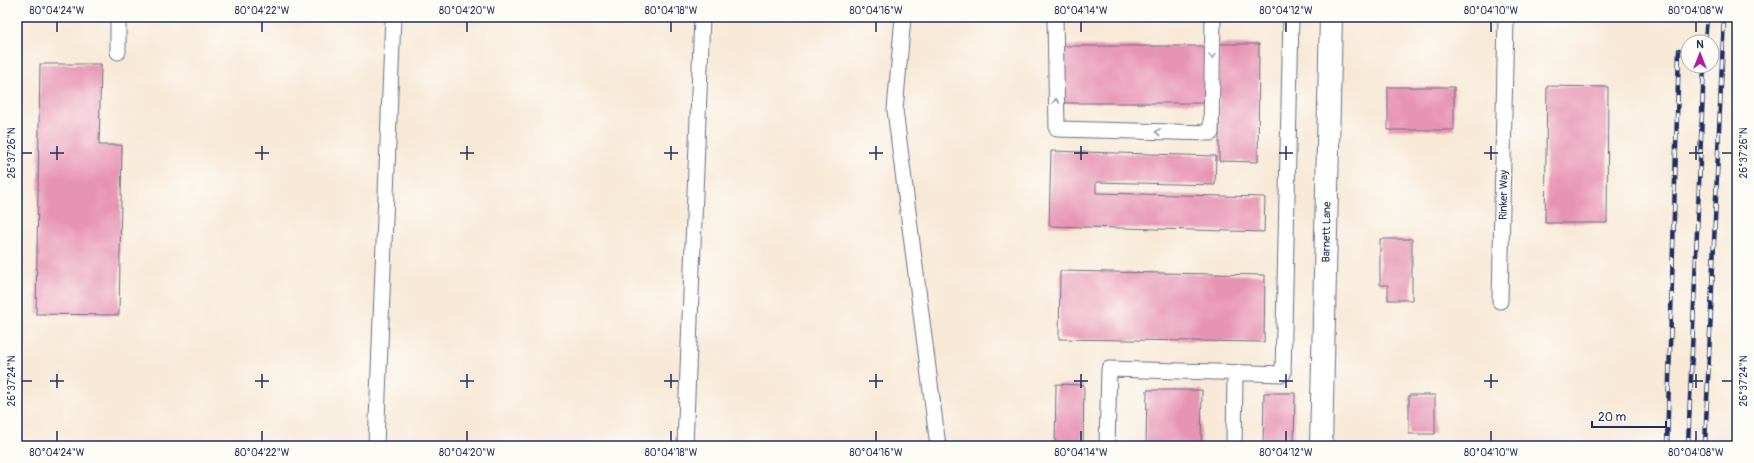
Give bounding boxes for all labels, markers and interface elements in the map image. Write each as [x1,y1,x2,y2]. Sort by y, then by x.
text: 80°04'24"W [30,5,85,17]
text: 80°04'22"W [235,5,290,17]
text: 80°04'20"W [439,5,495,17]
text: 80°04'18"W [645,5,698,17]
text: 80°04'16"W [849,5,903,17]
text: 80°04'14"W [1054,5,1108,17]
text: 80°04'12"W [1260,5,1313,17]
text: 80°04'10"W [1464,5,1519,17]
text: 80°04'08"W [1668,5,1724,17]
north arrow [1680,34,1720,74]
text: N [1696,38,1704,51]
one-way arrow [1208,53,1216,59]
one-way arrow [1052,98,1060,104]
text: 26°37'26"N [6,127,18,178]
one-way arrow [1155,127,1161,136]
text: 26°37'26"N [1738,127,1750,178]
street label: Rinker Way [1497,170,1510,220]
street label: Barnett Lane [1319,201,1334,263]
text: 26°37'24"N [6,355,18,406]
text: 26°37'24"N [1738,355,1750,406]
scale bar [1592,403,1666,429]
text: 20 m [1598,410,1627,425]
text: 80°04'24"W [30,447,85,459]
text: 80°04'22"W [235,447,290,459]
text: 80°04'20"W [439,447,495,459]
text: 80°04'18"W [645,447,698,459]
text: 80°04'16"W [849,447,903,459]
text: 80°04'14"W [1054,447,1108,459]
text: 80°04'12"W [1260,447,1313,459]
text: 80°04'10"W [1464,447,1519,459]
text: 80°04'08"W [1668,447,1724,459]

